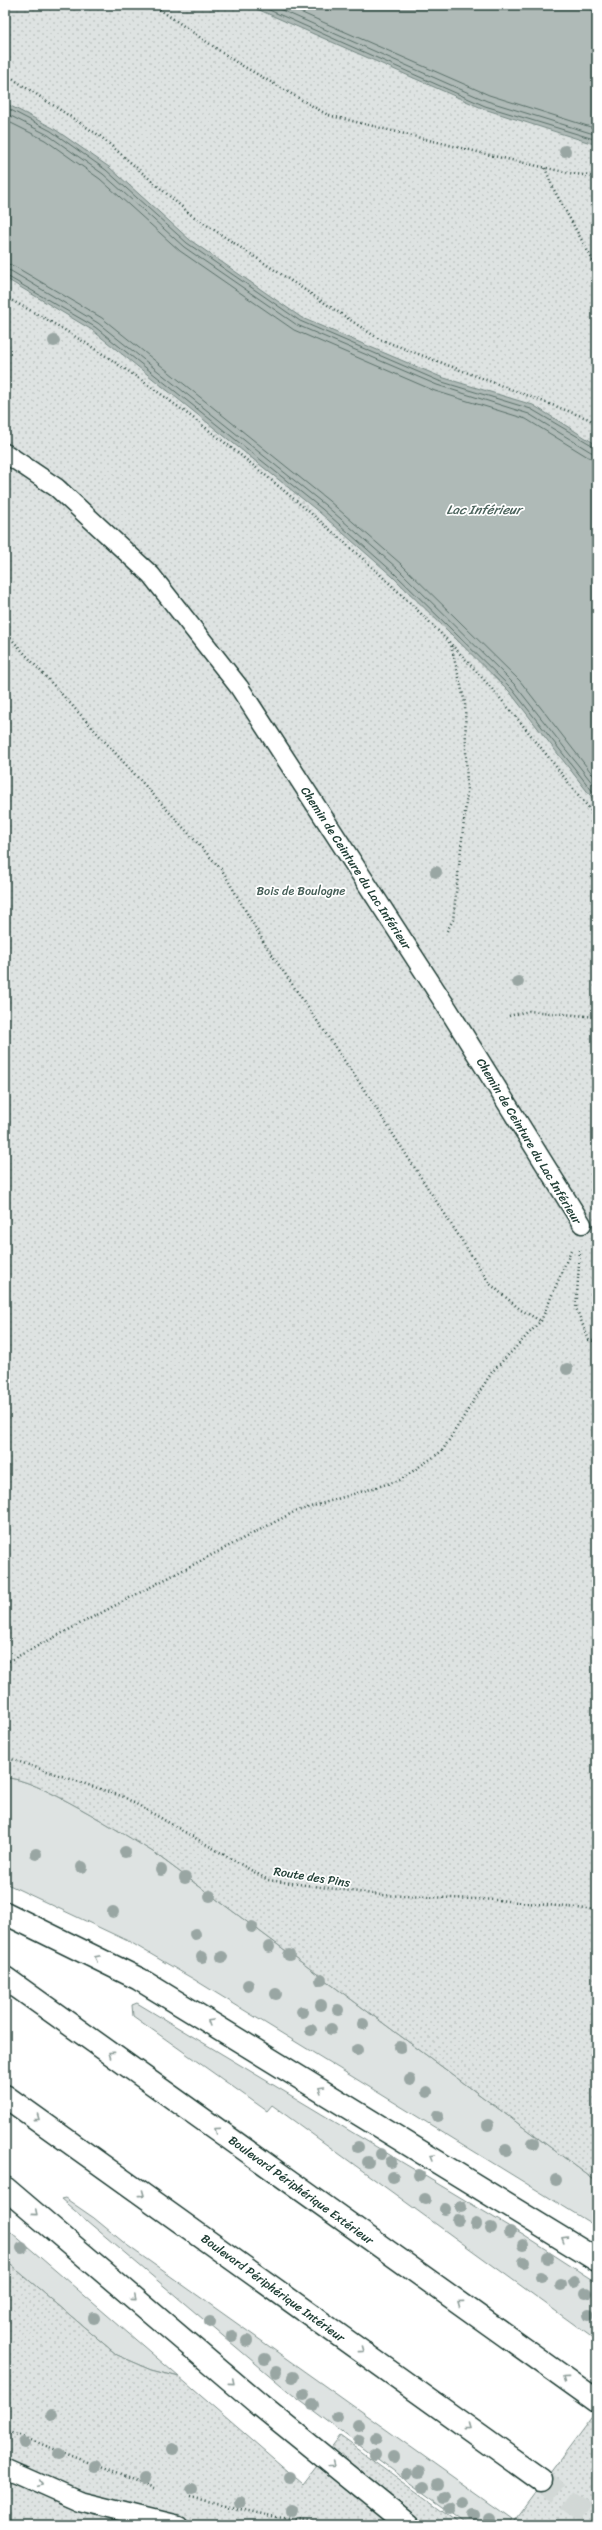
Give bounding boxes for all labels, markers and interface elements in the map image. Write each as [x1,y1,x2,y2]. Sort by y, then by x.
water label: Lac Inférieur [447,498,524,521]
street label: Chemin de Ceinture du Lac Inférieur [295,782,418,955]
park label: Bois de Boulogne [256,880,346,902]
street label: Chemin de Ceinture du Lac Inférieur [470,1053,588,1230]
street label: Route des Pins [272,1860,352,1894]
one-way arrow [93,1955,101,1962]
one-way arrow [207,2019,214,2026]
one-way arrow [109,2052,116,2059]
one-way arrow [318,2087,325,2094]
one-way arrow [32,2114,39,2121]
one-way arrow [214,2127,221,2135]
street label: Boulevard Périphérique Extérieur [224,2130,379,2251]
one-way arrow [429,2154,436,2162]
one-way arrow [138,2189,145,2196]
one-way arrow [30,2208,38,2215]
street label: Boulevard Périphérique Intérieur [196,2228,351,2349]
one-way arrow [561,2237,568,2244]
one-way arrow [129,2293,136,2300]
one-way arrow [457,2301,464,2308]
one-way arrow [358,2346,365,2354]
one-way arrow [563,2377,570,2384]
one-way arrow [228,2378,235,2385]
one-way arrow [463,2422,470,2429]
one-way arrow [328,2460,335,2467]
one-way arrow [36,2479,44,2487]

